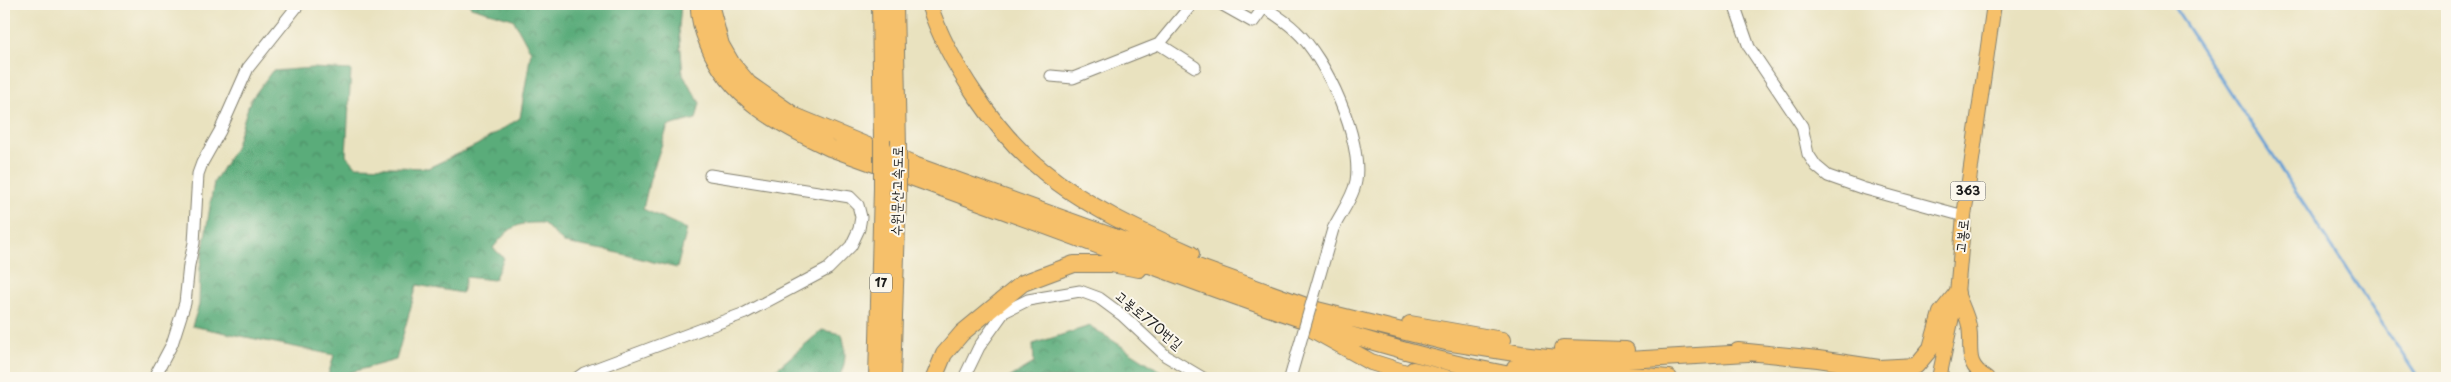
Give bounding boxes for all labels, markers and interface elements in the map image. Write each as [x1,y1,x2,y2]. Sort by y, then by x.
street label: 수원문산고속도로 [885,146,908,236]
road number: 363 [1950,182,1986,200]
street label: 고봉로 [1949,218,1974,254]
road number: 17 [870,274,892,292]
street label: 고봉로770번길 [1111,285,1188,355]

